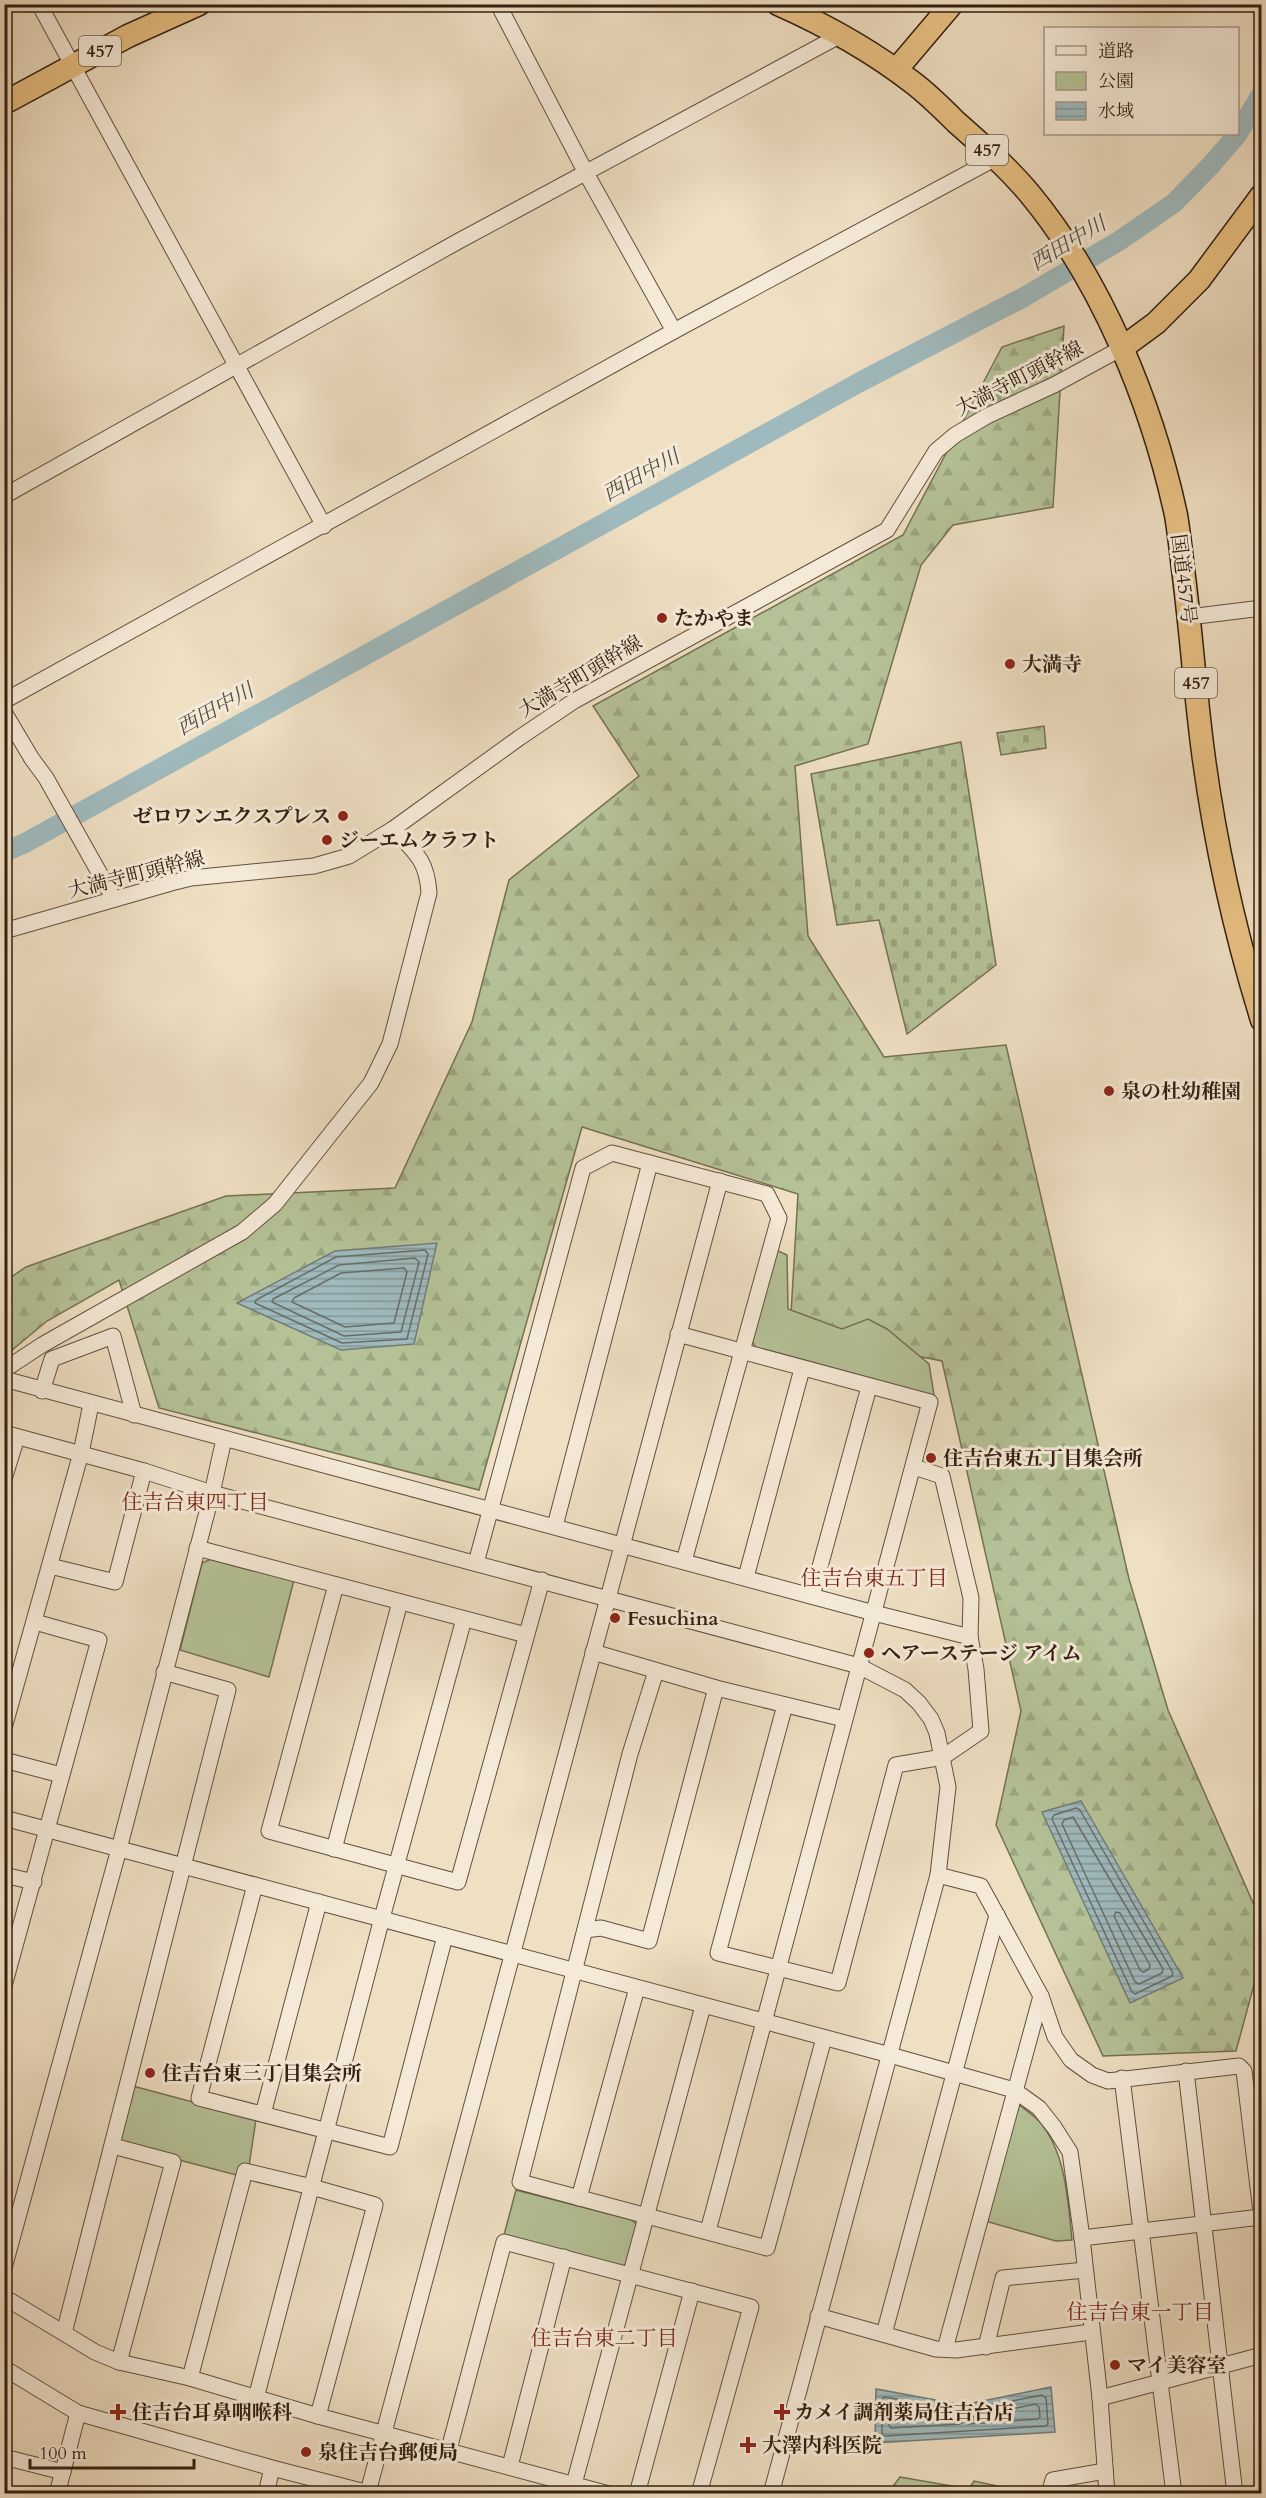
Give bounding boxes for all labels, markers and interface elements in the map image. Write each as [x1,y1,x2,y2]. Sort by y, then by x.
legend [1044,27,1239,135]
road number: 457 [79,36,121,66]
text: 道路 [1098,39,1134,64]
text: 公園 [1098,69,1134,94]
text: 水域 [1098,99,1134,124]
road number: 457 [966,135,1008,165]
water label: 西田中川 [1025,208,1113,277]
street label: 大満寺町頭幹線 [951,335,1088,422]
water label: 西田中川 [597,441,687,508]
street label: 国道457号 [1165,532,1202,626]
place label: たかやま [674,605,754,632]
marker: たかやま [655,611,669,625]
street label: 大満寺町頭幹線 [513,629,647,724]
place label: 大満寺 [1022,651,1082,678]
marker: 大満寺 [1003,657,1017,671]
road number: 457 [1175,668,1217,698]
water label: 西田中川 [171,675,261,742]
place label: ゼロワンエクスプレス [133,803,331,830]
marker: ゼロワンエクスプレス [336,809,350,823]
place label: ジーエムクラフト [339,827,499,854]
marker: ジーエムクラフト [320,833,334,847]
street label: 大満寺町頭幹線 [65,844,207,905]
place label: 泉の杜幼稚園 [1121,1078,1241,1105]
marker: 泉の杜幼稚園 [1102,1084,1116,1098]
place label: 住吉台東五丁目集会所 [943,1445,1143,1472]
marker: 住吉台東五丁目集会所 [924,1451,938,1465]
district label: 住吉台東四丁目 [122,1488,269,1517]
district label: 住吉台東五丁目 [801,1564,948,1593]
place label: Fesuchina [627,1605,719,1632]
marker: Fesuchina [608,1611,622,1625]
place label: ヘアーステージ アイム [881,1640,1082,1667]
marker: ヘアーステージ アイム [862,1646,876,1660]
place label: 住吉台東三丁目集会所 [162,2060,362,2087]
marker: 住吉台東三丁目集会所 [143,2066,157,2080]
district label: 住吉台東一丁目 [1067,2298,1214,2327]
district label: 住吉台東二丁目 [531,2324,678,2353]
place label: マイ美容室 [1127,2352,1227,2379]
marker: マイ美容室 [1108,2358,1122,2372]
place label: 住吉台耳鼻咽喉科 [132,2399,292,2426]
place label: カメイ調剤薬局住吉台店 [794,2399,1014,2426]
marker: 住吉台耳鼻咽喉科 [109,2403,127,2421]
marker: カメイ調剤薬局住吉台店 [775,2405,789,2419]
scale bar [30,2432,194,2470]
place label: 大澤内科医院 [762,2432,882,2459]
marker: 大澤内科医院 [739,2436,757,2454]
place label: 泉住吉台郵便局 [318,2439,458,2466]
text: 100 m [39,2441,87,2466]
marker: 泉住吉台郵便局 [299,2445,313,2459]

